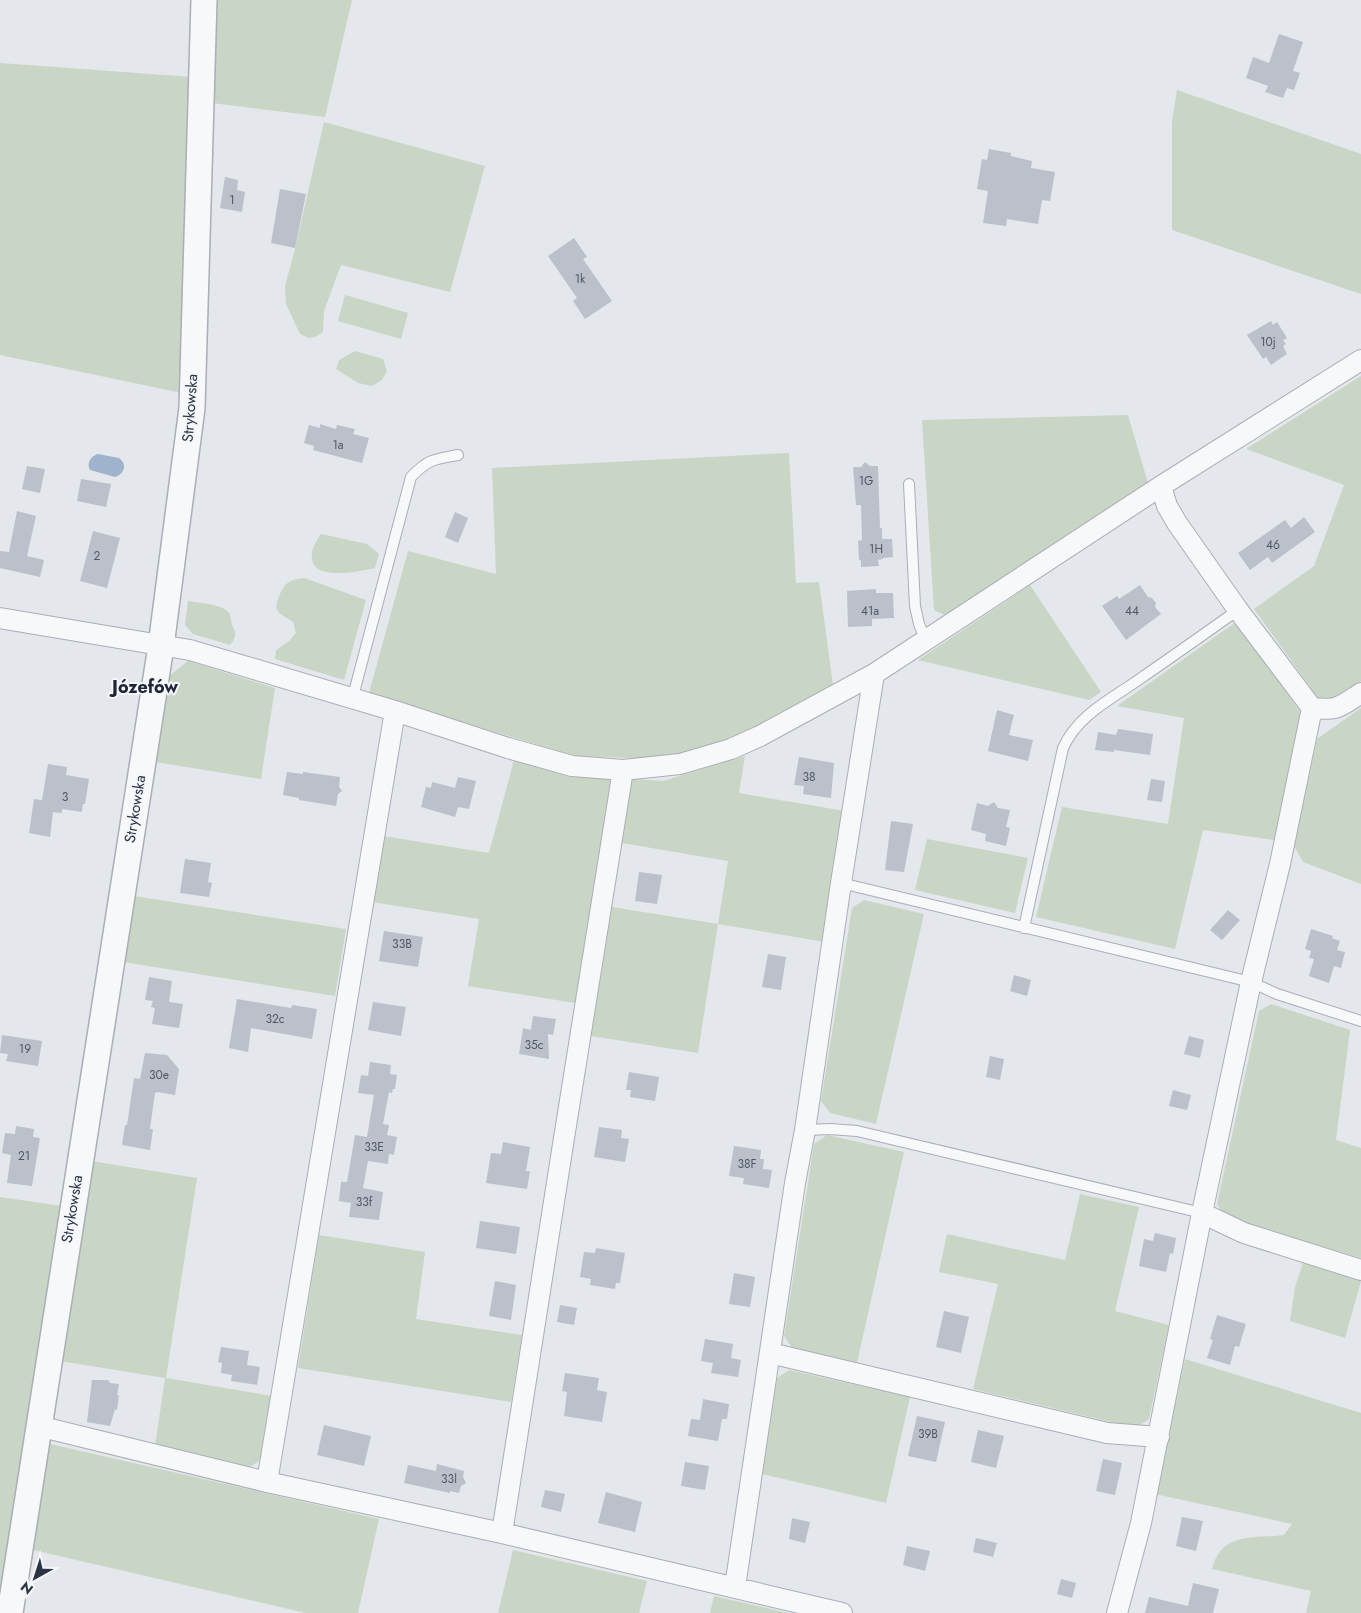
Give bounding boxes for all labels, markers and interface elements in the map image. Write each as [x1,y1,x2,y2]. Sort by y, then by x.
house number: 1 [229,191,235,209]
house number: 1k [575,270,586,288]
house number: 10j [1260,333,1276,351]
street label: Strykowska [177,373,203,443]
house number: 1a [332,436,344,454]
house number: 1G [859,472,873,490]
house number: 46 [1266,536,1280,554]
house number: 1H [869,540,883,558]
house number: 2 [94,547,101,565]
house number: 41a [861,602,879,620]
house number: 44 [1125,602,1139,620]
district label: Józefów [109,674,178,700]
house number: 38 [802,768,816,786]
street label: Strykowska [119,773,151,845]
house number: 3 [62,788,69,806]
house number: 33B [392,935,412,953]
house number: 32c [265,1010,285,1028]
house number: 35c [524,1036,544,1054]
house number: 19 [19,1040,31,1058]
house number: 30e [149,1066,169,1084]
house number: 33E [364,1138,384,1156]
house number: 21 [18,1147,30,1165]
house number: 38F [737,1155,757,1173]
street label: Strykowska [56,1173,88,1245]
house number: 33f [356,1193,373,1211]
house number: 39B [918,1425,938,1443]
house number: 33l [441,1470,457,1488]
north arrow [10,1553,60,1603]
text: N [16,1577,37,1599]

